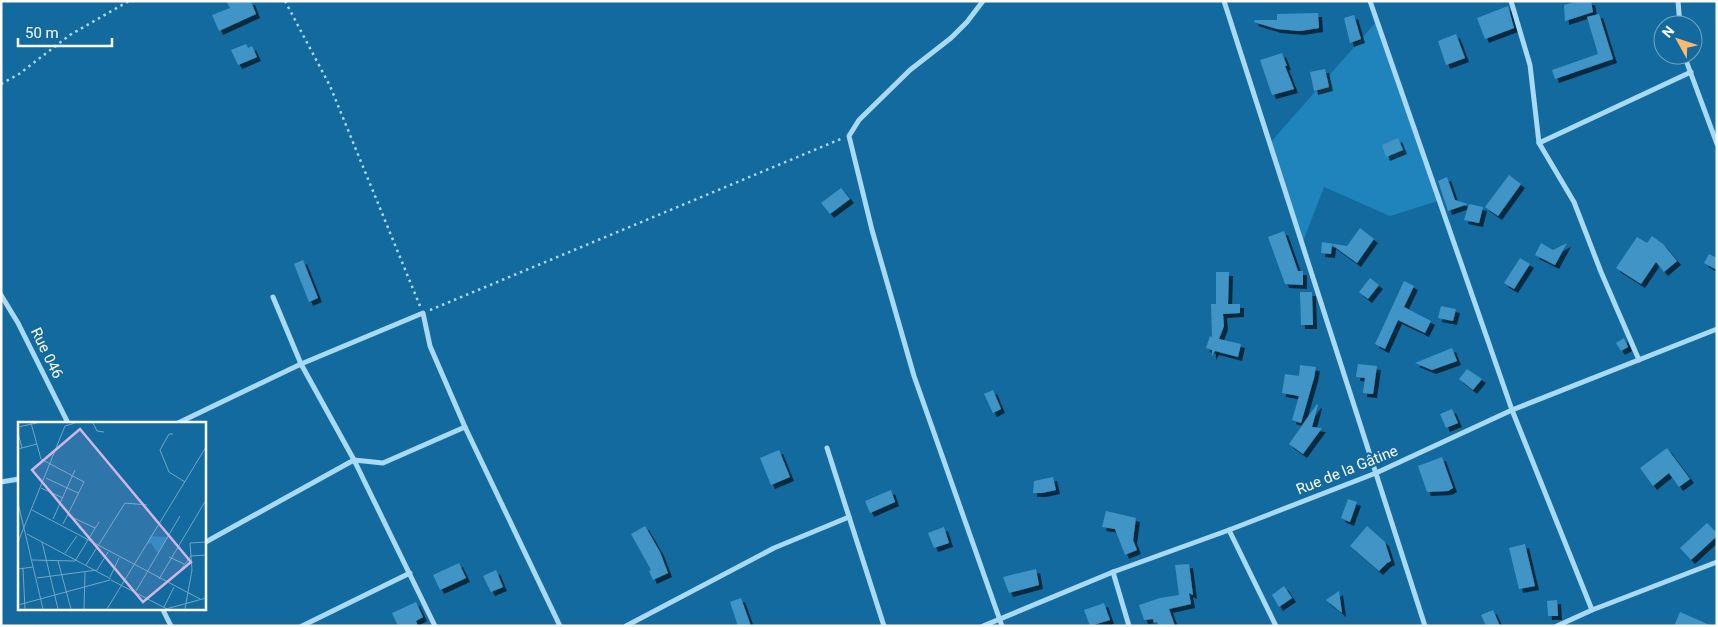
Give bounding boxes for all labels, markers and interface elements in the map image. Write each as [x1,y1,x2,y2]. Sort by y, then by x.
scale bar [18,15,111,47]
north arrow [1653,15,1703,65]
text: N [1659,23,1677,41]
text: 50 m [25,24,59,42]
street label: Rue 046 [27,325,67,381]
inset map [18,422,205,610]
street label: Rue de la Gâtine [1294,441,1400,499]

